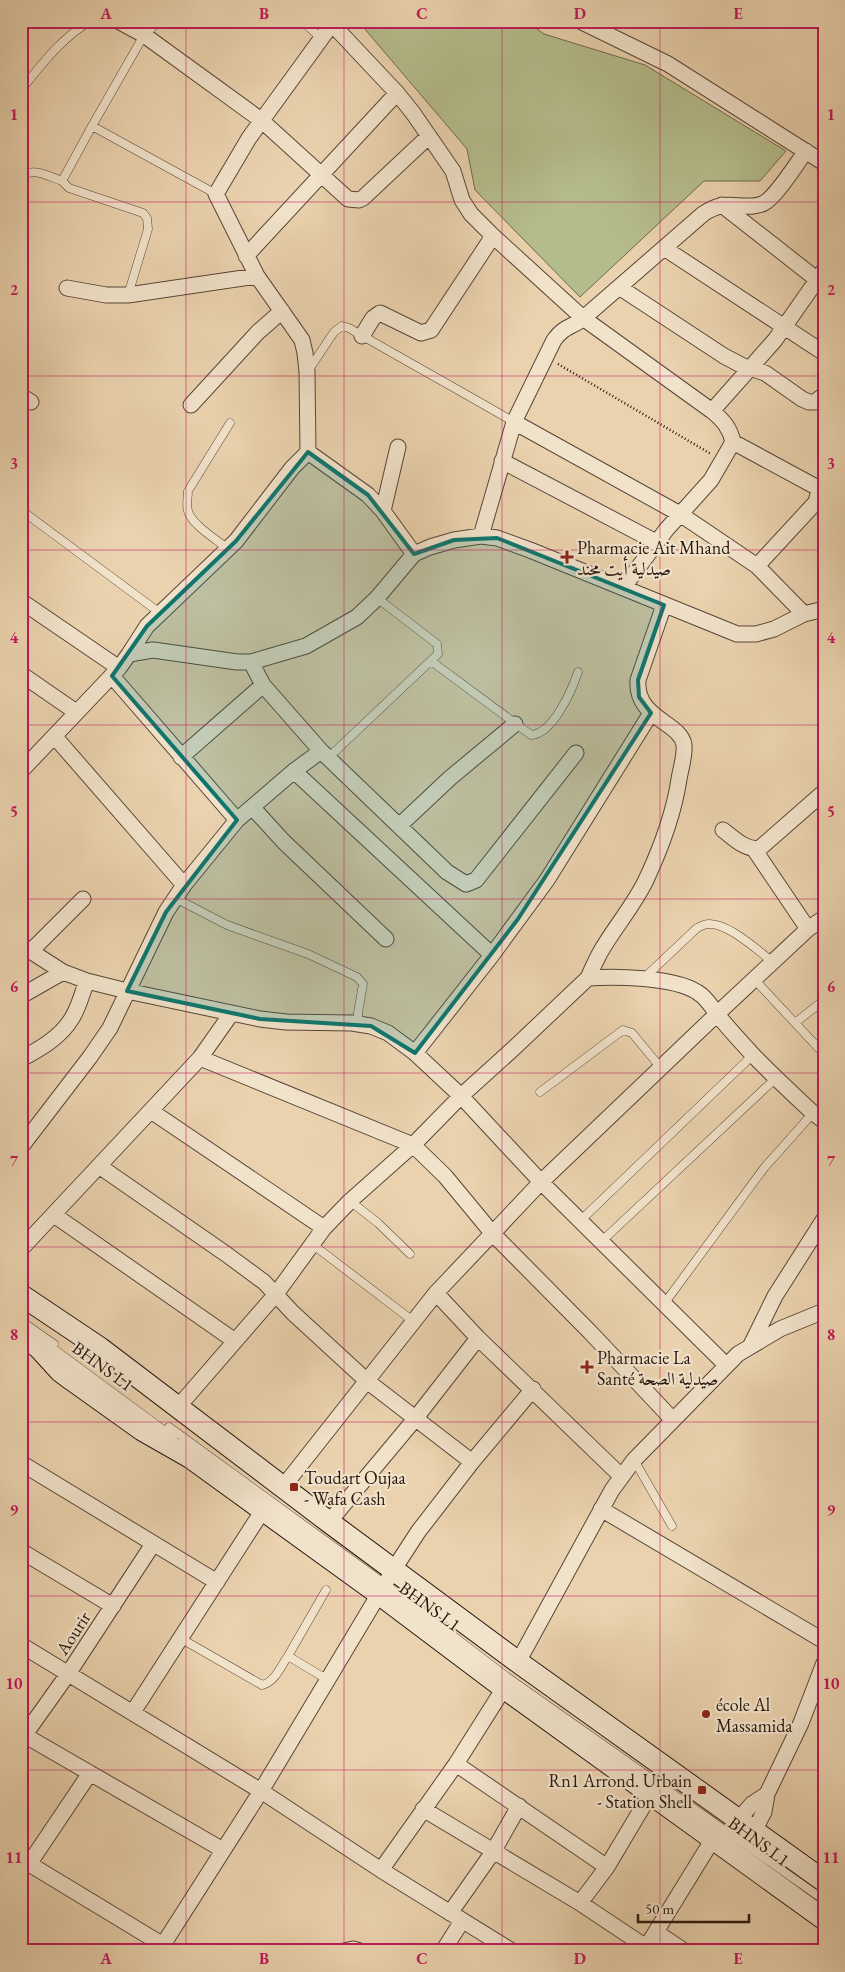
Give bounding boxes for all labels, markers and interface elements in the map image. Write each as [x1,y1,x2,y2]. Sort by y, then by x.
text: A [99,3,112,24]
text: B [259,3,269,24]
text: C [416,3,428,24]
text: D [574,3,586,24]
text: E [733,3,743,24]
text: 1 [10,104,18,125]
text: 1 [827,104,835,125]
text: 2 [10,279,19,300]
text: 2 [827,279,836,300]
text: 3 [10,453,18,474]
text: 3 [827,453,835,474]
place label: Pharmacie Ait Mhand صيدلية أيت محند [577,536,731,581]
marker: Pharmacie Ait Mhand صيدلية أيت محند [561,551,573,563]
text: 4 [10,627,19,648]
text: 4 [827,627,836,648]
text: 5 [10,801,18,822]
text: 5 [827,801,835,822]
text: 6 [10,976,19,997]
text: 6 [827,976,836,997]
text: 7 [10,1150,19,1171]
text: 7 [827,1150,836,1171]
text: 8 [10,1324,18,1345]
text: 8 [827,1324,835,1345]
street label: BHNS L1 [68,1336,138,1396]
place label: Pharmacie La Santé صيدلية الصحة [597,1346,718,1390]
marker: Pharmacie La Santé صيدلية الصحة [581,1361,593,1373]
place label: Toudart Oujaa - Wafa Cash [304,1466,407,1510]
marker: Toudart Oujaa - Wafa Cash [288,1481,300,1493]
text: 9 [10,1499,19,1520]
text: 9 [827,1499,836,1520]
street label: BHNS L1 [395,1576,465,1636]
street label: Aourir [50,1607,96,1660]
text: 10 [6,1673,23,1694]
text: 10 [823,1673,840,1694]
place label: école Al Massamida [716,1693,793,1737]
marker: école Al Massamida [700,1708,712,1720]
place label: Rn1 Arrond. Urbain - Station Shell [548,1769,692,1813]
marker: Rn1 Arrond. Urbain - Station Shell [696,1784,708,1796]
street label: BHNS L1 [724,1811,794,1871]
text: 11 [6,1847,22,1868]
text: 11 [823,1847,839,1868]
scale bar [638,1892,749,1924]
text: 50 m [645,1899,674,1918]
text: A [99,1948,112,1969]
text: B [259,1948,269,1969]
text: C [416,1948,428,1969]
text: D [574,1948,586,1969]
text: E [733,1948,743,1969]

